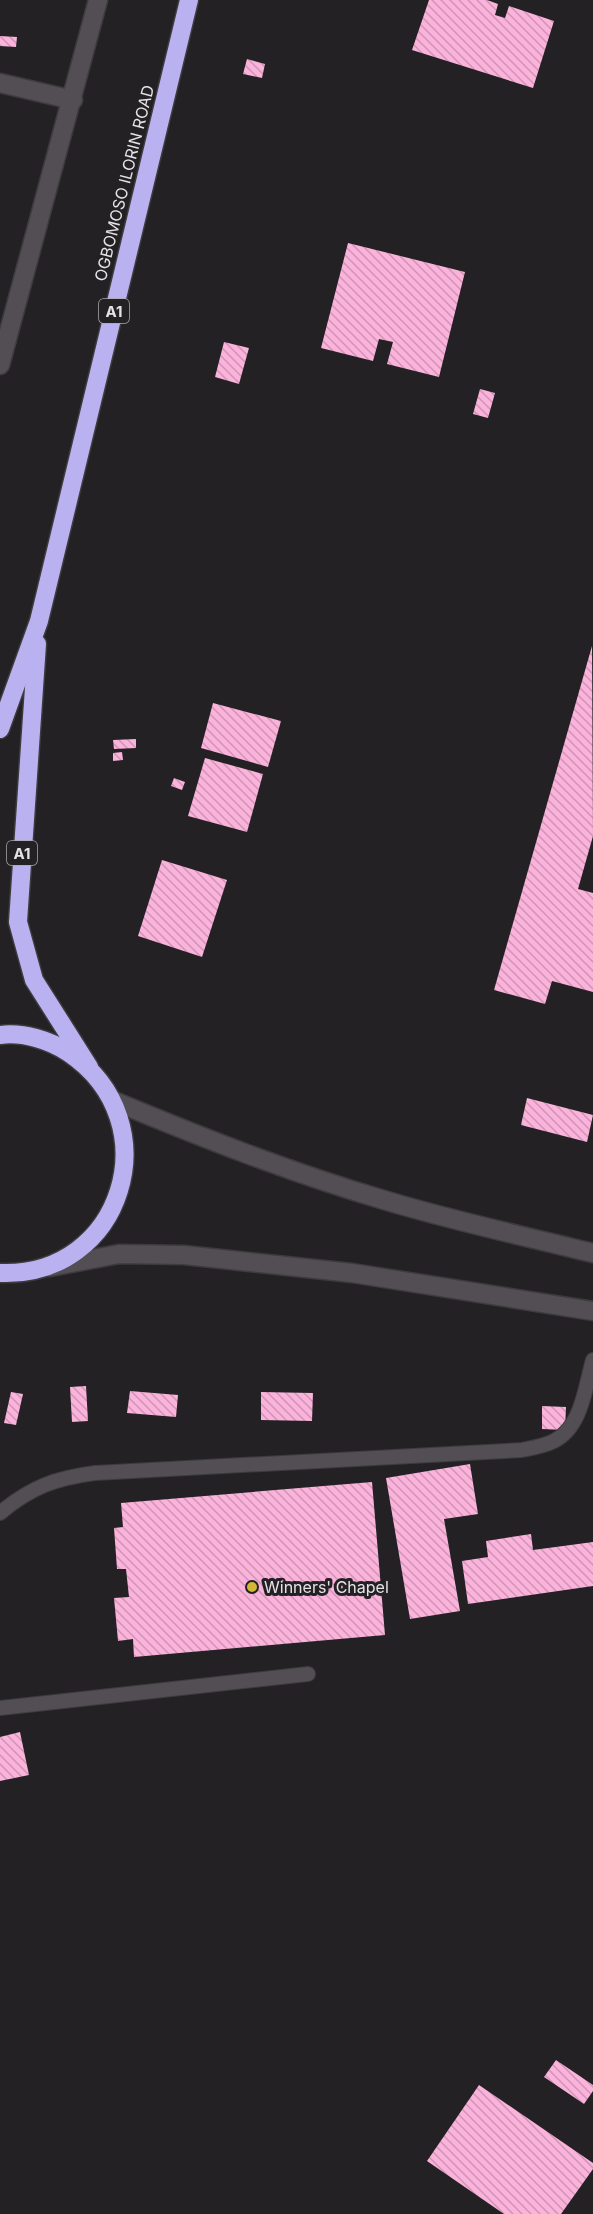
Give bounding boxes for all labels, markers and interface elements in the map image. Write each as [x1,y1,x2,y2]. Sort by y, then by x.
street label: OGBOMOSO ILORIN ROAD [90,83,158,283]
road number: A1 [99,299,129,323]
road number: A1 [7,841,37,865]
place label: Winners' Chapel [264,1577,389,1597]
marker: Winners' Chapel [245,1580,259,1594]

